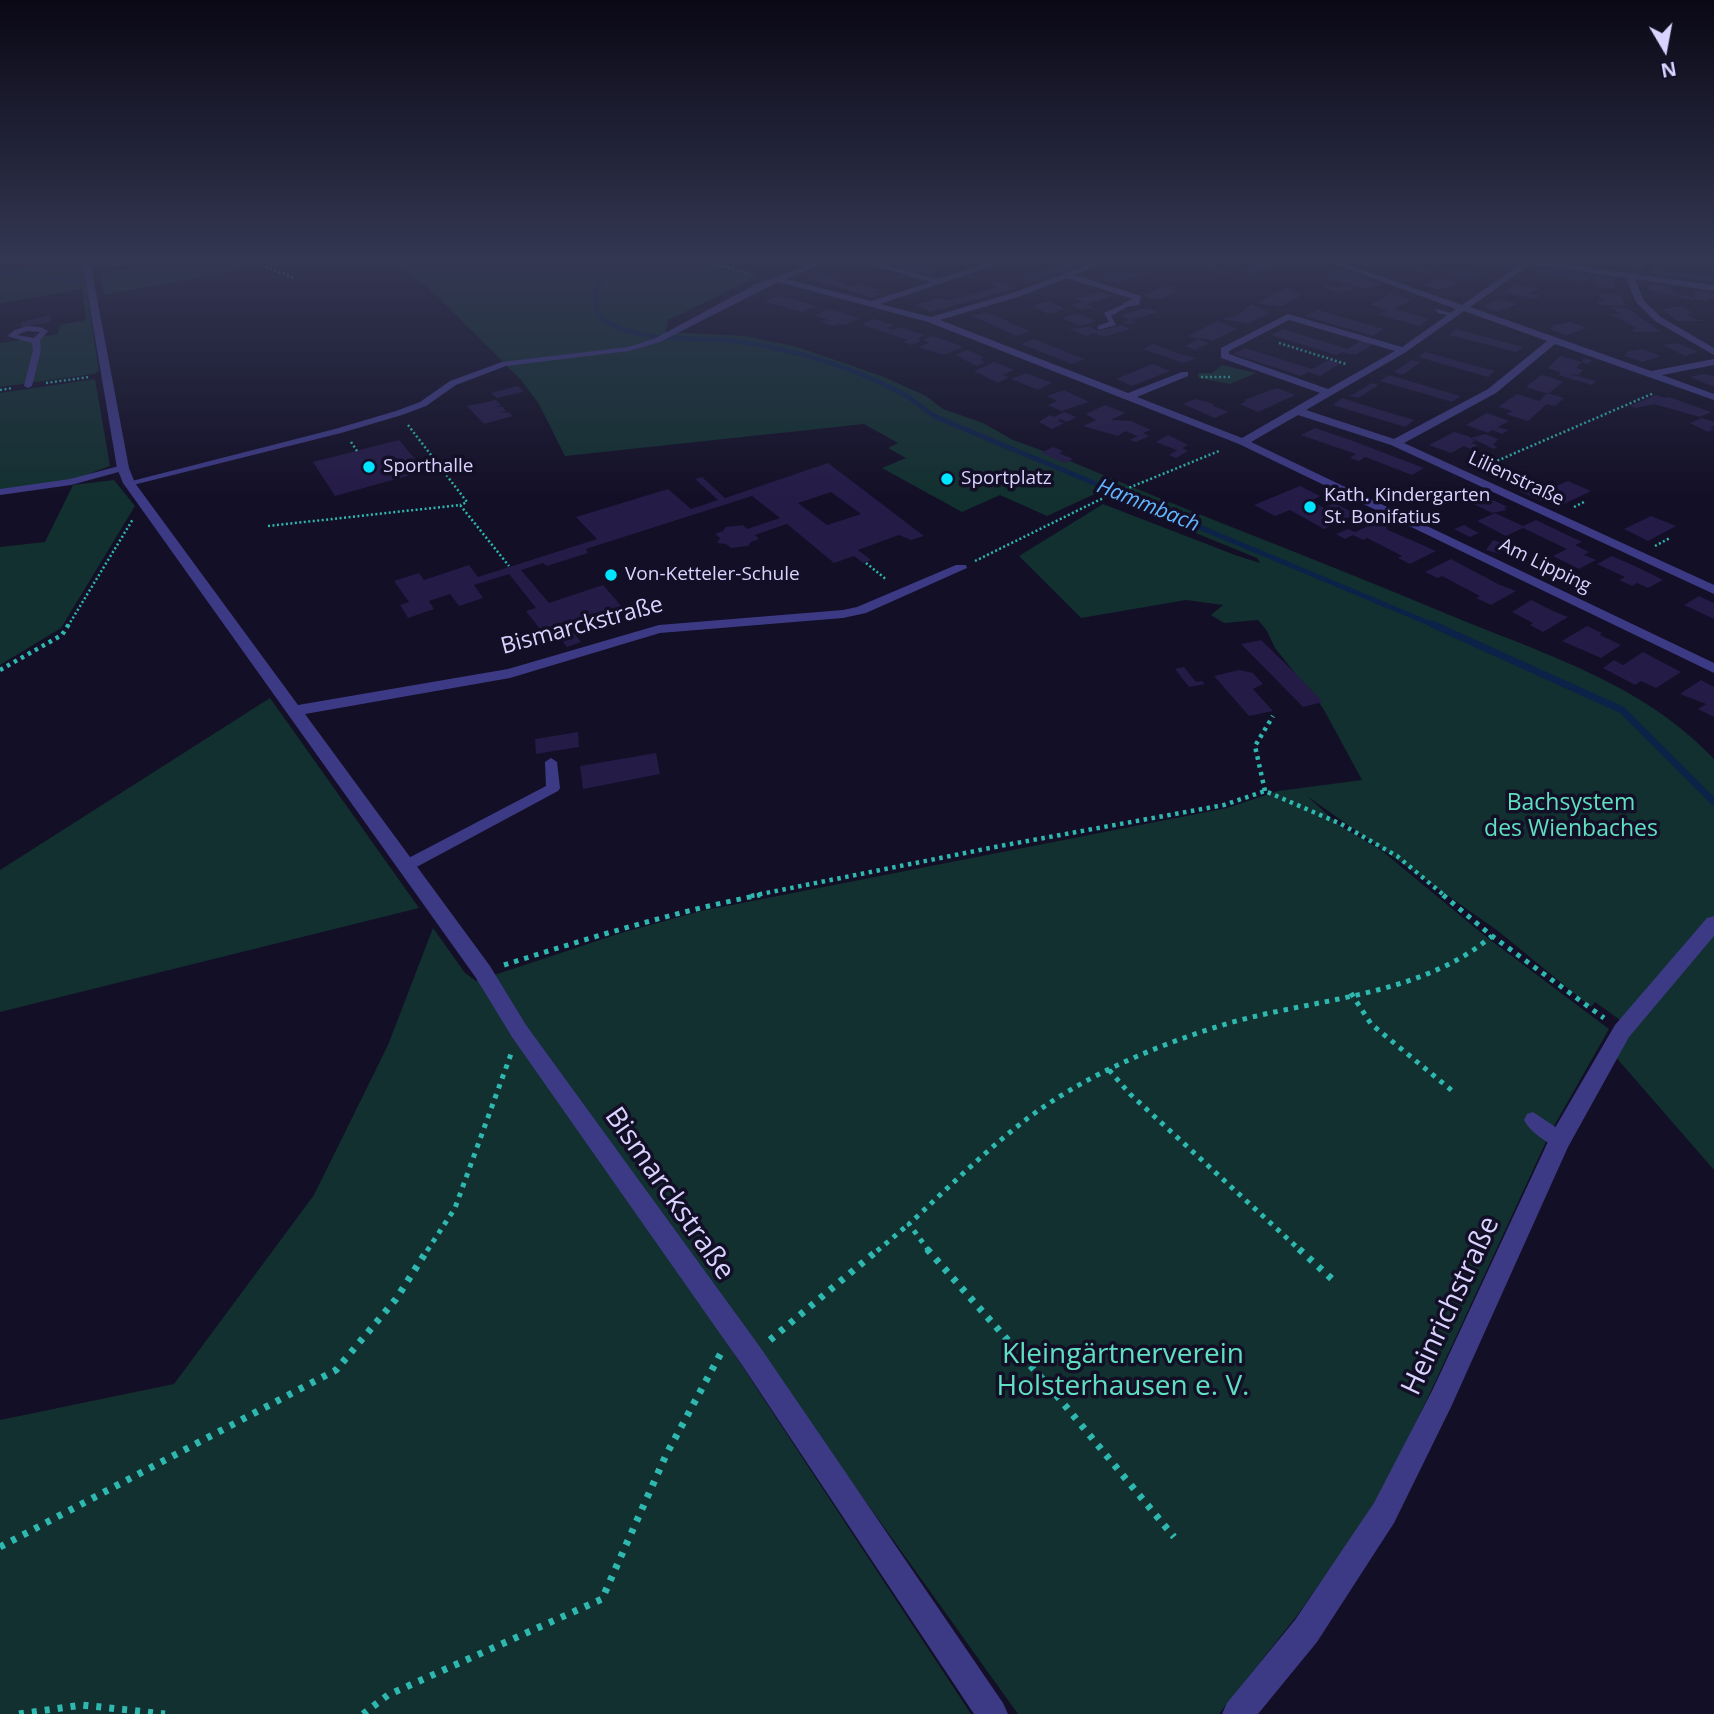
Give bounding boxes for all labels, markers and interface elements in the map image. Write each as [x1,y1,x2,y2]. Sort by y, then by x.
north arrow [1630,14,1700,84]
text: N [1659,56,1679,84]
street label: Lilienstraße [1464,447,1568,511]
place label: Sporthalle [383,456,473,478]
marker: Sporthalle [361,459,377,475]
place label: Sportplatz [961,468,1052,490]
marker: Sportplatz [939,471,955,487]
water label: Hammbach [1093,474,1203,538]
place label: Kath. Kindergarten St. Bonifatius [1324,485,1490,529]
marker: Kath. Kindergarten St. Bonifatius [1302,499,1318,515]
street label: Am Lipping [1495,534,1595,598]
place label: Von-Ketteler-Schule [625,564,800,586]
marker: Von-Ketteler-Schule [603,567,619,583]
street label: Bismarckstraße [498,591,666,661]
park label: Bachsystem des Wienbaches [1484,789,1658,843]
street label: Bismarckstraße [597,1101,741,1287]
street label: Heinrichstraße [1395,1211,1507,1401]
park label: Kleingärtnerverein Holsterhausen e. V. [997,1338,1249,1404]

